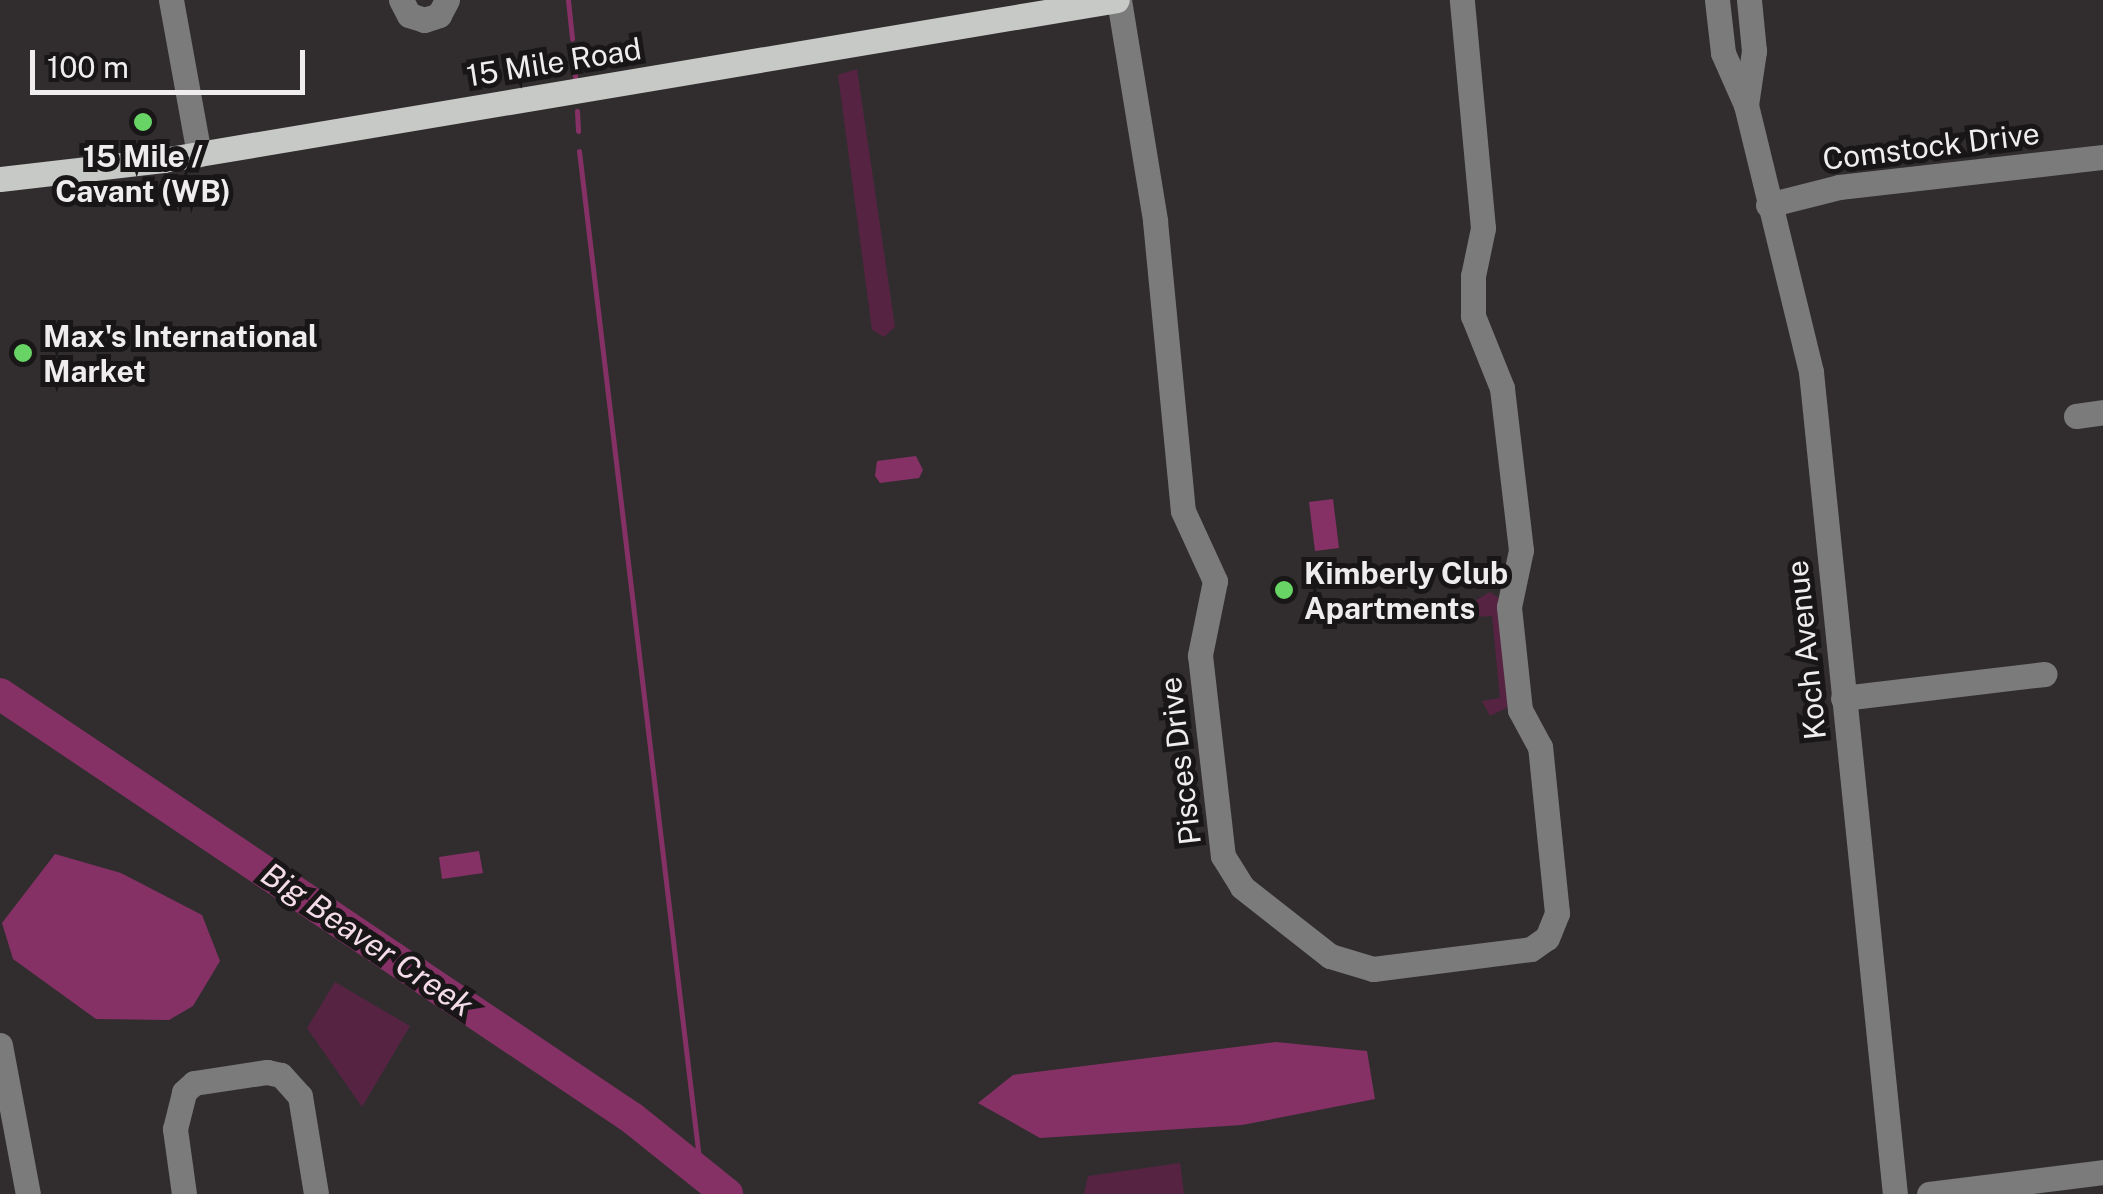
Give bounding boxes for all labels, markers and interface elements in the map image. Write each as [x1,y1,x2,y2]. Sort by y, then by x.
scale bar [35,30,310,92]
street label: 15 Mile Road [464,30,644,94]
text: 100 m [47,49,129,85]
marker: 15 Mile / Cavant (WB) [132,111,154,133]
street label: Comstock Drive [1820,115,2042,177]
place label: 15 Mile / Cavant (WB) [55,138,231,208]
place label: Max's International Market [43,318,318,388]
marker: Max's International Market [12,342,34,364]
place label: Kimberly Club Apartments [1304,555,1509,626]
street label: Koch Avenue [1779,558,1833,742]
marker: Kimberly Club Apartments [1273,579,1295,601]
street label: Pisces Drive [1152,675,1208,847]
water label: Big Beaver Creek [254,855,480,1025]

